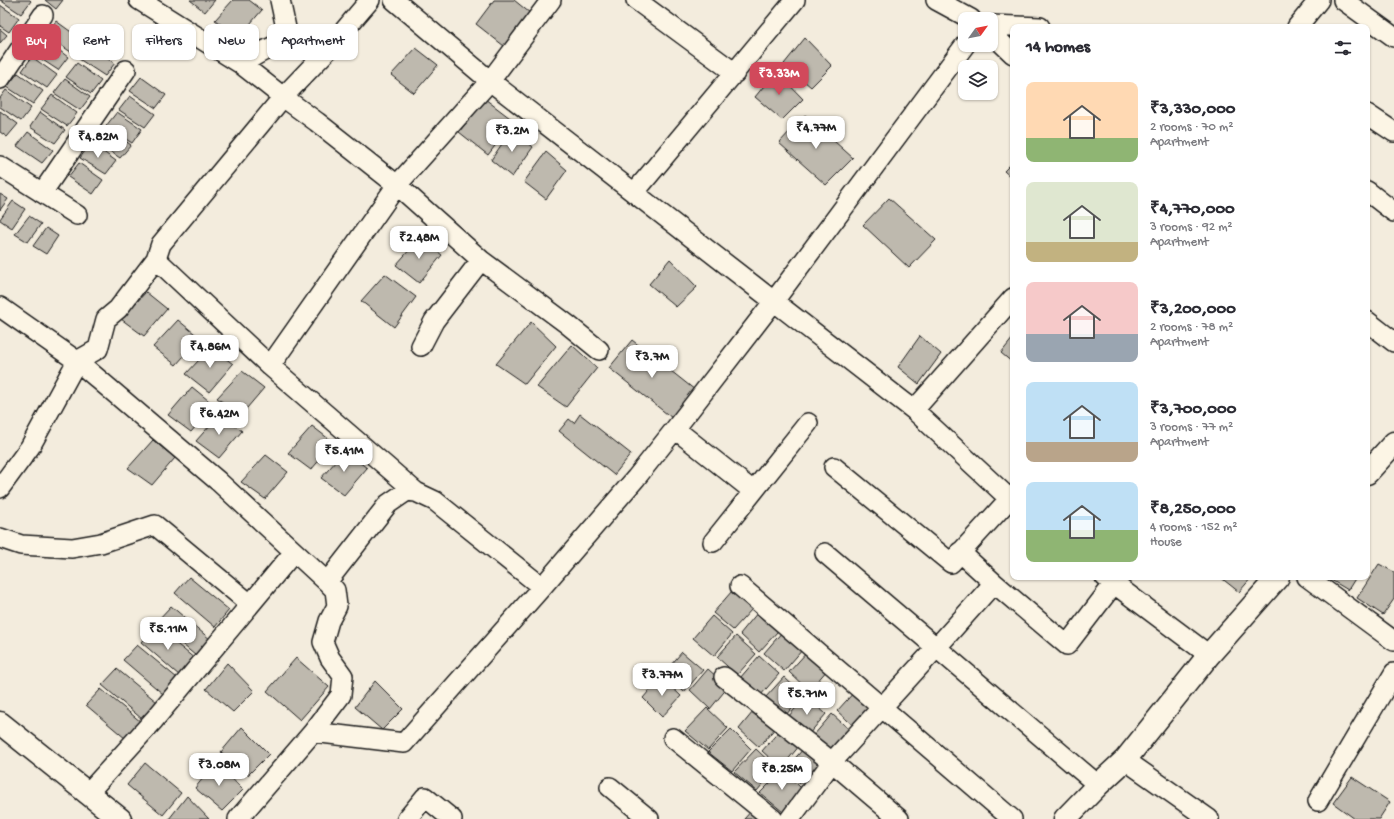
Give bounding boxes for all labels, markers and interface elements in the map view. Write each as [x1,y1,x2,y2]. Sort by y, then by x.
north arrow [958,12,998,52]
map controls [958,12,998,100]
chip: Buy [12,24,61,60]
chip: Rent [69,24,124,60]
chip: Filters [132,24,196,60]
chip: New [204,24,259,60]
chip: Apartment [267,24,358,60]
icon: filters [1332,37,1354,59]
text: 14 homes [1026,38,1090,58]
button: layers [958,60,998,100]
pin: ₹3.33M [746,62,812,96]
text: ₹3.33M [759,67,799,82]
icon: home [1058,98,1106,146]
text: ₹3,330,000 [1150,100,1236,120]
pin: ₹4.77M [783,116,849,150]
pin: ₹3.2M [484,119,540,153]
text: 2 rooms · 70 m² [1150,120,1233,135]
text: ₹4.77M [796,121,836,136]
text: ₹3.2M [495,124,529,139]
pin: ₹4.82M [65,125,131,159]
text: ₹4.82M [78,130,118,145]
text: Apartment [1150,135,1209,150]
icon: home [1058,198,1106,246]
text: ₹4,770,000 [1150,200,1235,220]
text: 3 rooms · 92 m² [1150,220,1233,235]
pin: ₹2.48M [386,226,452,260]
text: ₹2.48M [399,231,439,246]
text: Apartment [1150,235,1209,250]
icon: home [1058,298,1106,346]
text: ₹3,200,000 [1150,300,1236,320]
text: 2 rooms · 78 m² [1150,320,1233,335]
pin: ₹4.86M [177,335,243,369]
text: Apartment [1150,335,1209,350]
text: ₹4.86M [190,340,230,355]
pin: ₹3.7M [624,345,680,379]
text: ₹3.7M [635,350,669,365]
icon: home [1058,398,1106,446]
text: ₹3,700,000 [1150,400,1236,420]
pin: ₹6.42M [186,402,252,436]
text: ₹6.42M [199,407,239,422]
text: 3 rooms · 77 m² [1150,420,1233,435]
text: Apartment [1150,435,1209,450]
pin: ₹5.41M [311,439,377,473]
text: ₹5.41M [325,444,363,459]
icon: home [1058,498,1106,546]
text: ₹8,250,000 [1150,500,1236,520]
text: 4 rooms · 152 m² [1150,520,1238,535]
text: House [1150,535,1182,550]
pin: ₹5.11M [135,617,201,651]
text: ₹5.11M [149,622,187,637]
pin: ₹3.77M [629,663,695,697]
text: ₹3.77M [642,668,682,683]
pin: ₹5.71M [774,682,840,716]
text: ₹5.71M [787,687,827,702]
pin: ₹3.08M [186,753,252,787]
pin: ₹8.25M [749,757,815,791]
text: ₹3.08M [198,758,240,773]
text: ₹8.25M [762,762,802,777]

